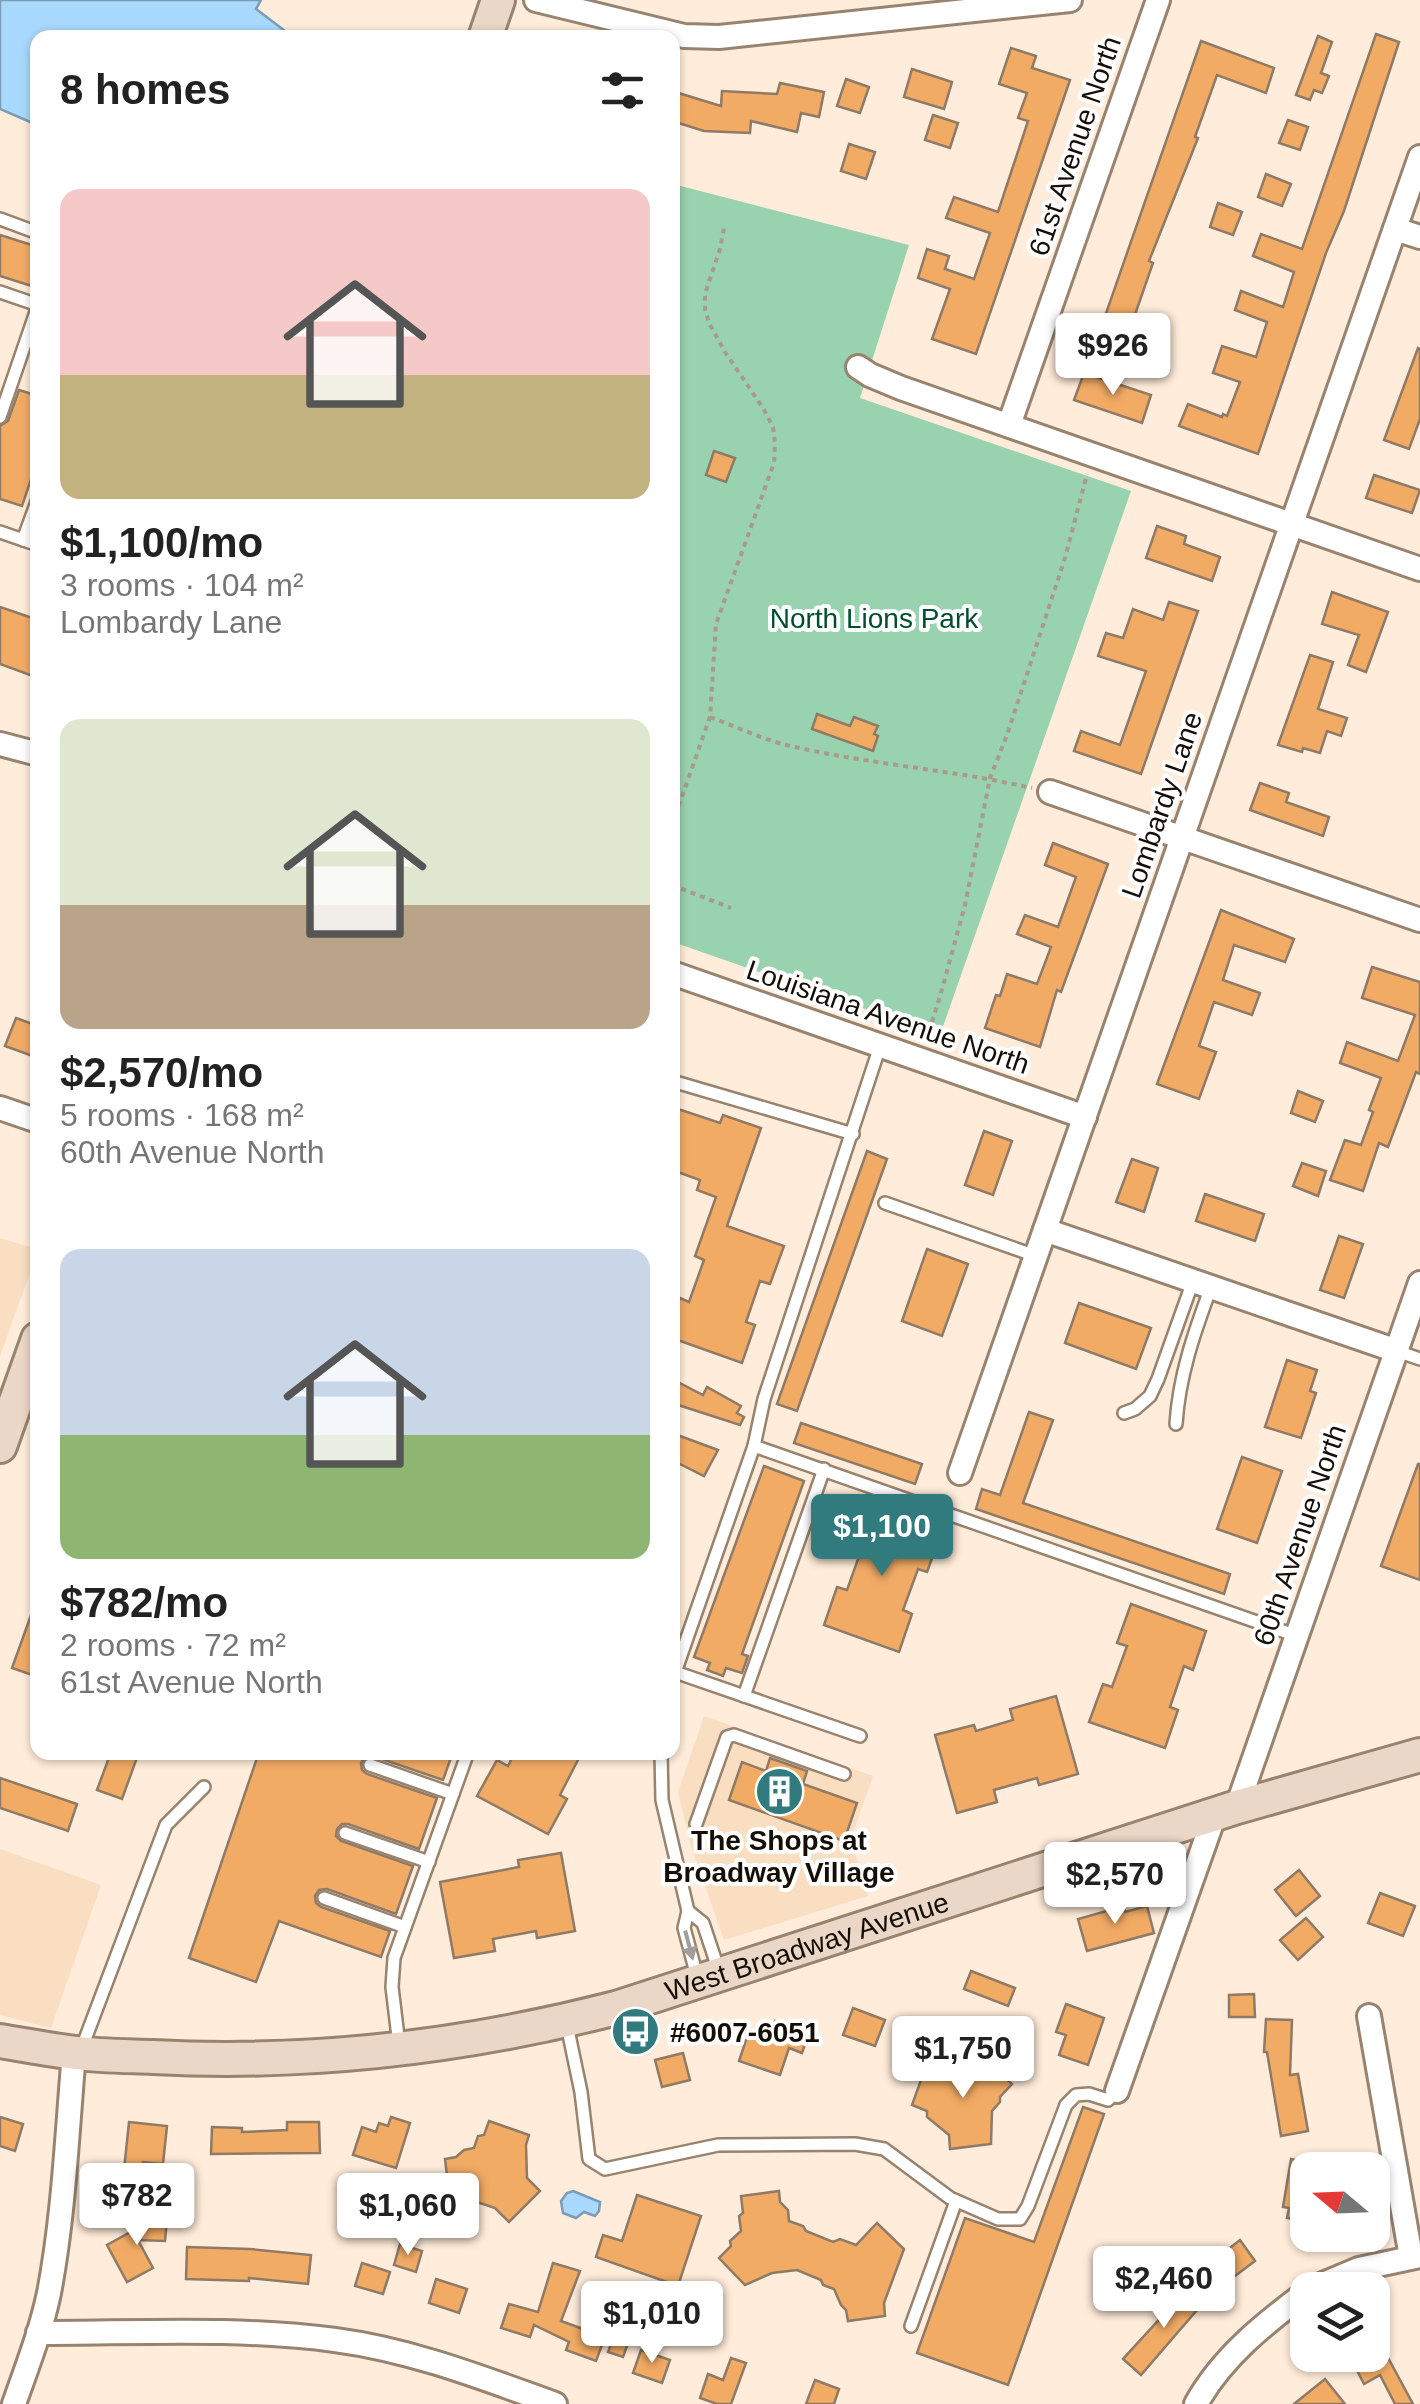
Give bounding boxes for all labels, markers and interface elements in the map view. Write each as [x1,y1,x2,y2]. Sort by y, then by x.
street label: 61st Avenue North [1023,32,1127,260]
icon: filters [595,63,650,118]
text: 8 homes [60,66,230,113]
icon: home [265,254,445,434]
pin: $926 [1054,313,1172,398]
text: $926 [1077,327,1149,363]
text: $1,100/mo [60,519,263,566]
text: 3 rooms · 104 m² [60,567,304,603]
park label: North Lions Park [770,603,979,634]
text: Lombardy Lane [60,604,282,640]
street label: Lombardy Lane [1116,708,1208,902]
icon: home [265,784,445,964]
street label: Louisiana Avenue North [743,954,1033,1080]
text: $2,570/mo [60,1049,263,1096]
text: 5 rooms · 168 m² [60,1097,304,1133]
text: 60th Avenue North [60,1134,325,1170]
icon: home [265,1314,445,1494]
street label: 60th Avenue North [1248,1421,1352,1649]
pin: $1,100 [801,1494,963,1579]
text: $1,100 [833,1508,931,1544]
text: $782/mo [60,1579,228,1626]
text: 2 rooms · 72 m² [60,1627,286,1663]
text: 61st Avenue North [60,1664,323,1700]
building icon: The Shops at Broadway Village [753,1766,805,1818]
place label: The Shops at Broadway Village [663,1825,895,1888]
pin: $2,570 [1034,1842,1196,1927]
text: $2,570 [1066,1856,1164,1892]
street label: West Broadway Avenue [661,1886,953,2007]
one-way arrow [681,1930,697,1961]
bus stop icon: #6007-6051 [609,2006,661,2058]
pin: $1,750 [882,2016,1044,2101]
place label: #6007-6051 [670,2017,819,2048]
text: $1,750 [914,2030,1012,2066]
north arrow [1290,2152,1390,2252]
map controls [1290,2152,1390,2372]
pin: $782 [78,2163,196,2248]
pin: $1,060 [327,2173,489,2258]
text: $782 [101,2177,173,2213]
text: $1,060 [359,2187,457,2223]
pin: $2,460 [1083,2246,1245,2331]
text: $2,460 [1115,2260,1213,2296]
button: layers [1290,2272,1390,2372]
pin: $1,010 [571,2281,733,2366]
text: $1,010 [603,2295,701,2331]

